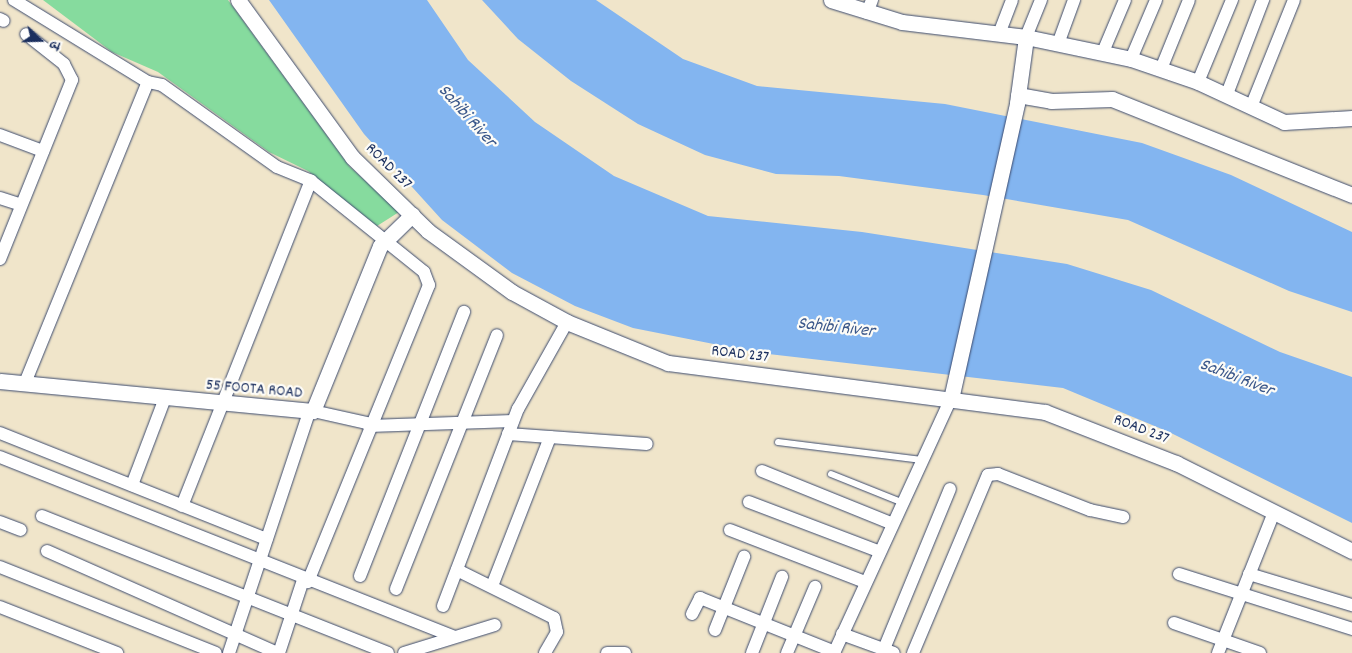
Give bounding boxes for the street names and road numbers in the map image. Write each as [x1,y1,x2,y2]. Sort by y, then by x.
street label: ROAD 237 [361,140,415,194]
street label: ROAD 237 [710,342,770,368]
street label: 55 FOOTA ROAD [205,376,303,404]
street label: ROAD 237 [1111,411,1171,449]

